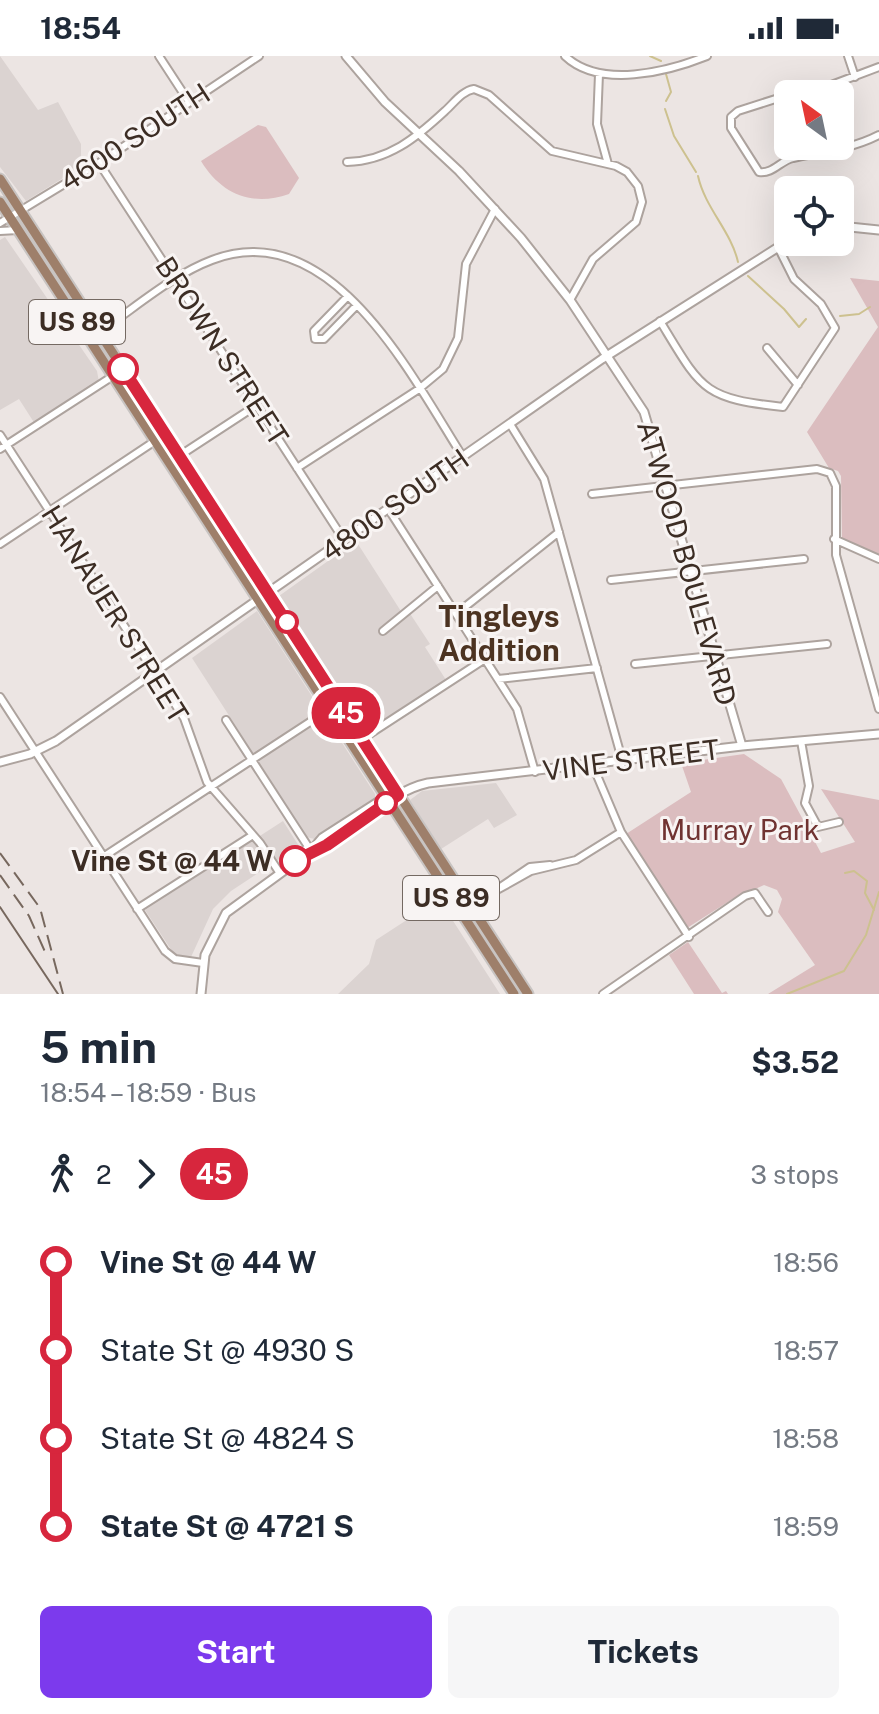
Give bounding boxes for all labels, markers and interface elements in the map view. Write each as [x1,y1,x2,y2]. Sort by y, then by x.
text: 18:54 [40,10,121,46]
street label: 4600 SOUTH [54,76,216,197]
north arrow [774,80,854,160]
map controls [774,80,854,256]
button: locate [774,176,854,256]
street label: BROWN STREET [149,250,296,451]
road number: US 89 [29,300,125,344]
unlabelled marker [108,354,138,384]
street label: ATWOOD BOULEVARD [631,417,744,709]
street label: 4800 SOUTH [315,442,475,568]
street label: HANAUER STREET [35,499,196,729]
district label: Tingleys Addition [438,598,560,668]
unlabelled marker [276,611,298,633]
line badge: 45 [310,687,382,739]
text: 45 [328,696,364,729]
street label: VINE STREET [541,732,721,787]
unlabelled marker [375,792,397,814]
park label: Murray Park [660,813,820,846]
place label: Vine St @ 44 W [71,844,273,877]
marker: Vine St @ 44 W [280,846,310,876]
road number: US 89 [403,876,499,920]
text: 5 min [40,1021,157,1073]
text: $3.52 [751,1044,839,1080]
text: 18:54 – 18:59 · Bus [40,1077,256,1108]
icon: walk [40,1152,84,1196]
icon: forward [124,1152,168,1196]
text: 45 [196,1157,232,1190]
text: 2 [96,1159,112,1190]
text: 3 stops [750,1159,839,1190]
text: Vine St @ 44 W [100,1244,317,1280]
text: 18:56 [773,1247,839,1278]
text: State St @ 4930 S [100,1332,354,1368]
text: 18:57 [773,1335,839,1366]
text: State St @ 4824 S [100,1420,355,1456]
text: 18:58 [772,1423,839,1454]
text: State St @ 4721 S [100,1508,354,1544]
text: 18:59 [773,1511,839,1542]
button: Start [40,1606,432,1698]
button: Tickets [448,1606,839,1698]

